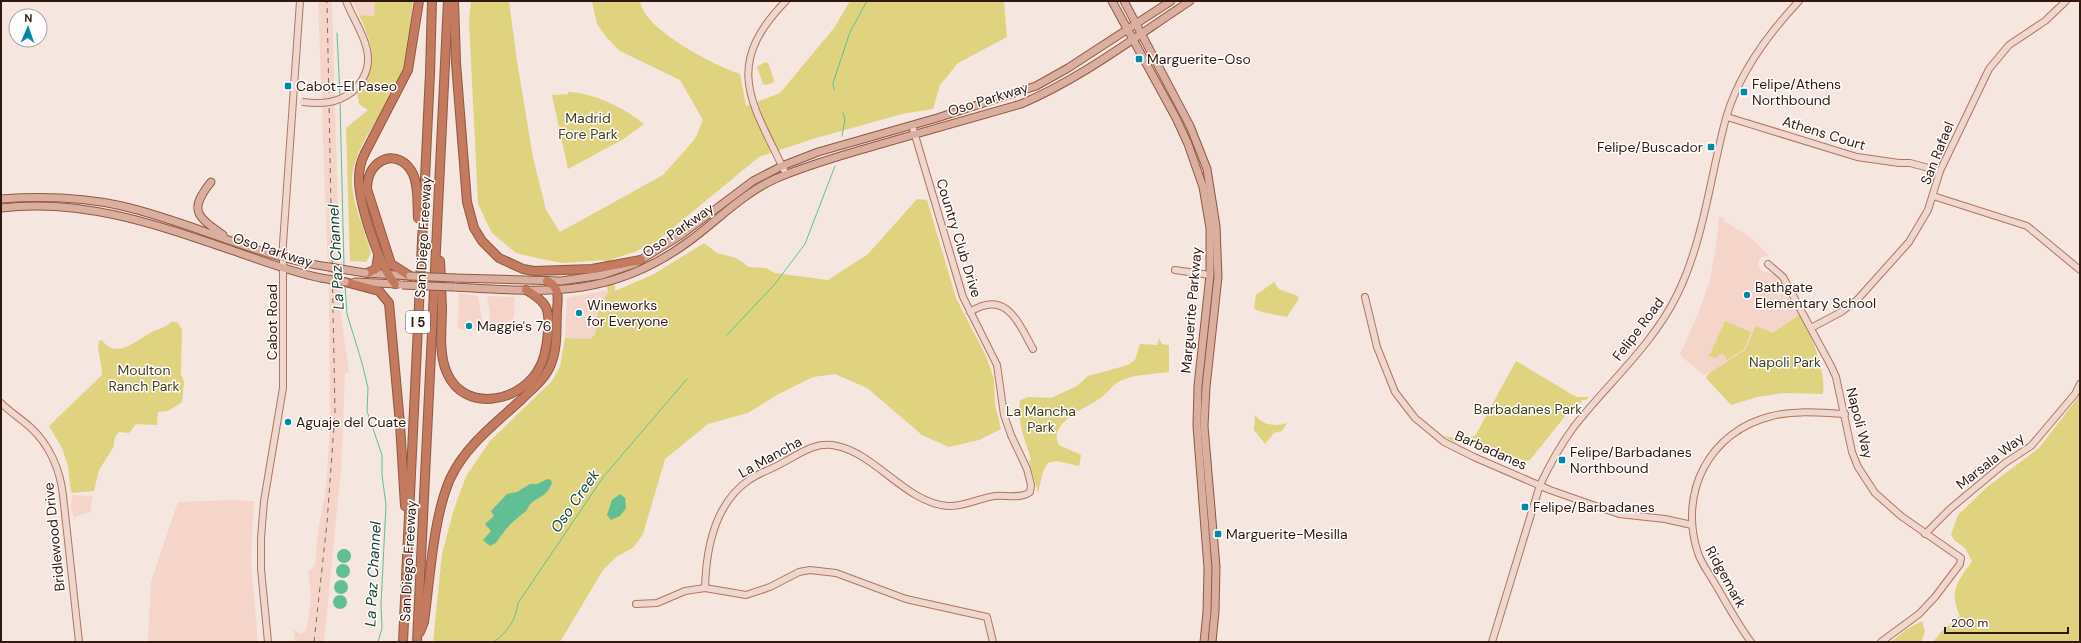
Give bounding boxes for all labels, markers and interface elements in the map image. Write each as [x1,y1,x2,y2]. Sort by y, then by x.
north arrow [8,8,48,48]
text: N [24,11,33,25]
place label: Marguerite-Oso [1147,50,1251,68]
marker: Marguerite-Oso [1134,54,1144,64]
place label: Felipe/Athens Northbound [1752,75,1841,109]
place label: Cabot-El Paseo [296,77,397,95]
street label: Oso Parkway [946,78,1031,120]
marker: Cabot-El Paseo [283,81,293,91]
marker: Felipe/Athens Northbound [1739,87,1749,97]
park label: Madrid Fore Park [558,109,618,143]
street label: Athens Court [1780,112,1868,154]
street label: San Rafael [1916,119,1958,187]
place label: Felipe/Buscador [1597,138,1703,156]
marker: Felipe/Buscador [1706,142,1716,152]
street label: San Diego Freeway [411,176,435,298]
street label: Country Club Drive [932,176,986,300]
street label: Oso Parkway [639,199,717,261]
water label: La Paz Channel [323,203,349,310]
street label: Oso Parkway [231,229,316,271]
street label: Marguerite Parkway [1177,246,1206,374]
place label: Bathgate Elementary School [1755,278,1876,312]
street label: Cabot Road [263,284,281,360]
marker: Bathgate Elementary School [1742,290,1752,300]
street label: Felipe Road [1608,294,1668,364]
place label: Wineworks for Everyone [587,296,668,330]
marker: Wineworks for Everyone [574,308,584,318]
road number: I 5 [406,311,430,333]
place label: Maggie's 76 [477,317,552,335]
marker: Maggie's 76 [464,321,474,331]
park label: Napoli Park [1749,353,1821,371]
park label: Moulton Ranch Park [108,361,180,395]
street label: Napoli Way [1842,386,1878,461]
park label: Barbadanes Park [1474,400,1582,418]
park label: La Mancha Park [1006,402,1076,436]
place label: Aguaje del Cuate [296,413,406,431]
marker: Aguaje del Cuate [283,417,293,427]
street label: Barbadanes [1452,426,1530,474]
street label: Marsala Way [1952,429,2028,493]
street label: La Mancha [735,432,805,482]
place label: Felipe/Barbadanes Northbound [1570,443,1692,477]
marker: Felipe/Barbadanes Northbound [1557,455,1567,465]
water label: Oso Creek [546,465,604,537]
street label: Bridlewood Drive [39,482,69,592]
place label: Felipe/Barbadanes [1533,498,1655,516]
street label: San Diego Freeway [396,500,420,622]
marker: Felipe/Barbadanes [1520,502,1530,512]
water label: La Paz Channel [360,520,386,627]
place label: Marguerite-Mesilla [1226,525,1348,543]
marker: Marguerite-Mesilla [1213,529,1223,539]
street label: Ridgemark [1702,543,1750,611]
scale bar [1945,609,2068,635]
text: 200 m [1951,615,1988,631]

